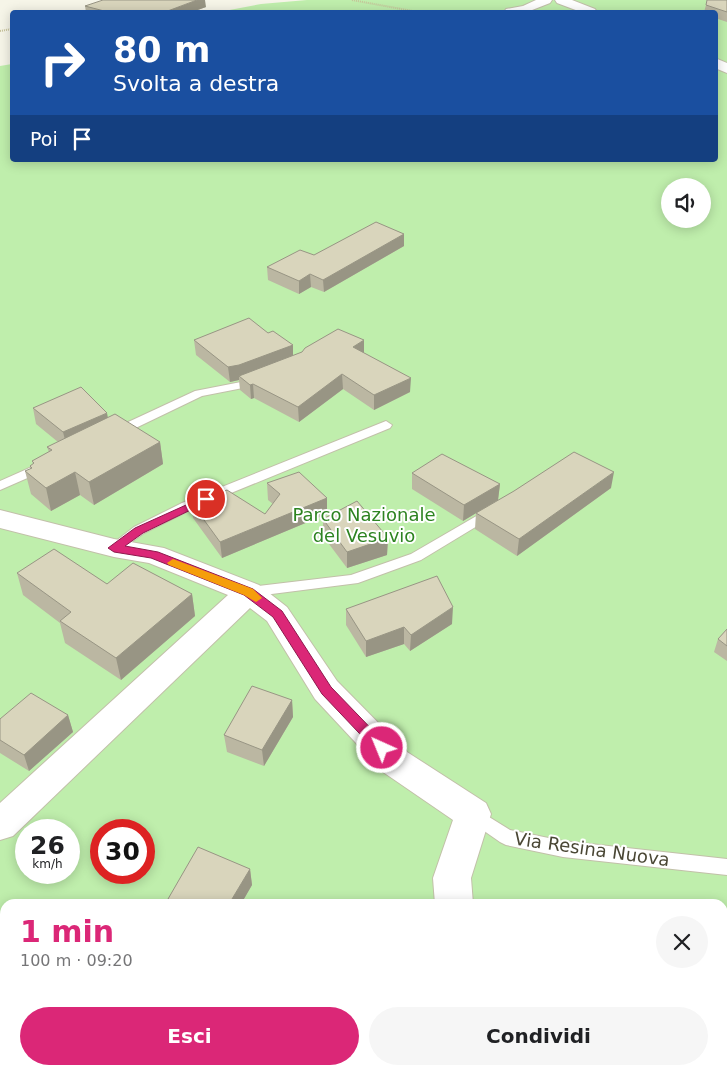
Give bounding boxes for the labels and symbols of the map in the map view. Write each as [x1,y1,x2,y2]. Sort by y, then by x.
pin [185,478,227,520]
park label: Parco Nazionale del Vesuvio [292,504,436,546]
position arrow [355,721,407,773]
speed limit sign: 30 [90,819,155,884]
street label: Via Resina Nuova [513,828,671,870]

